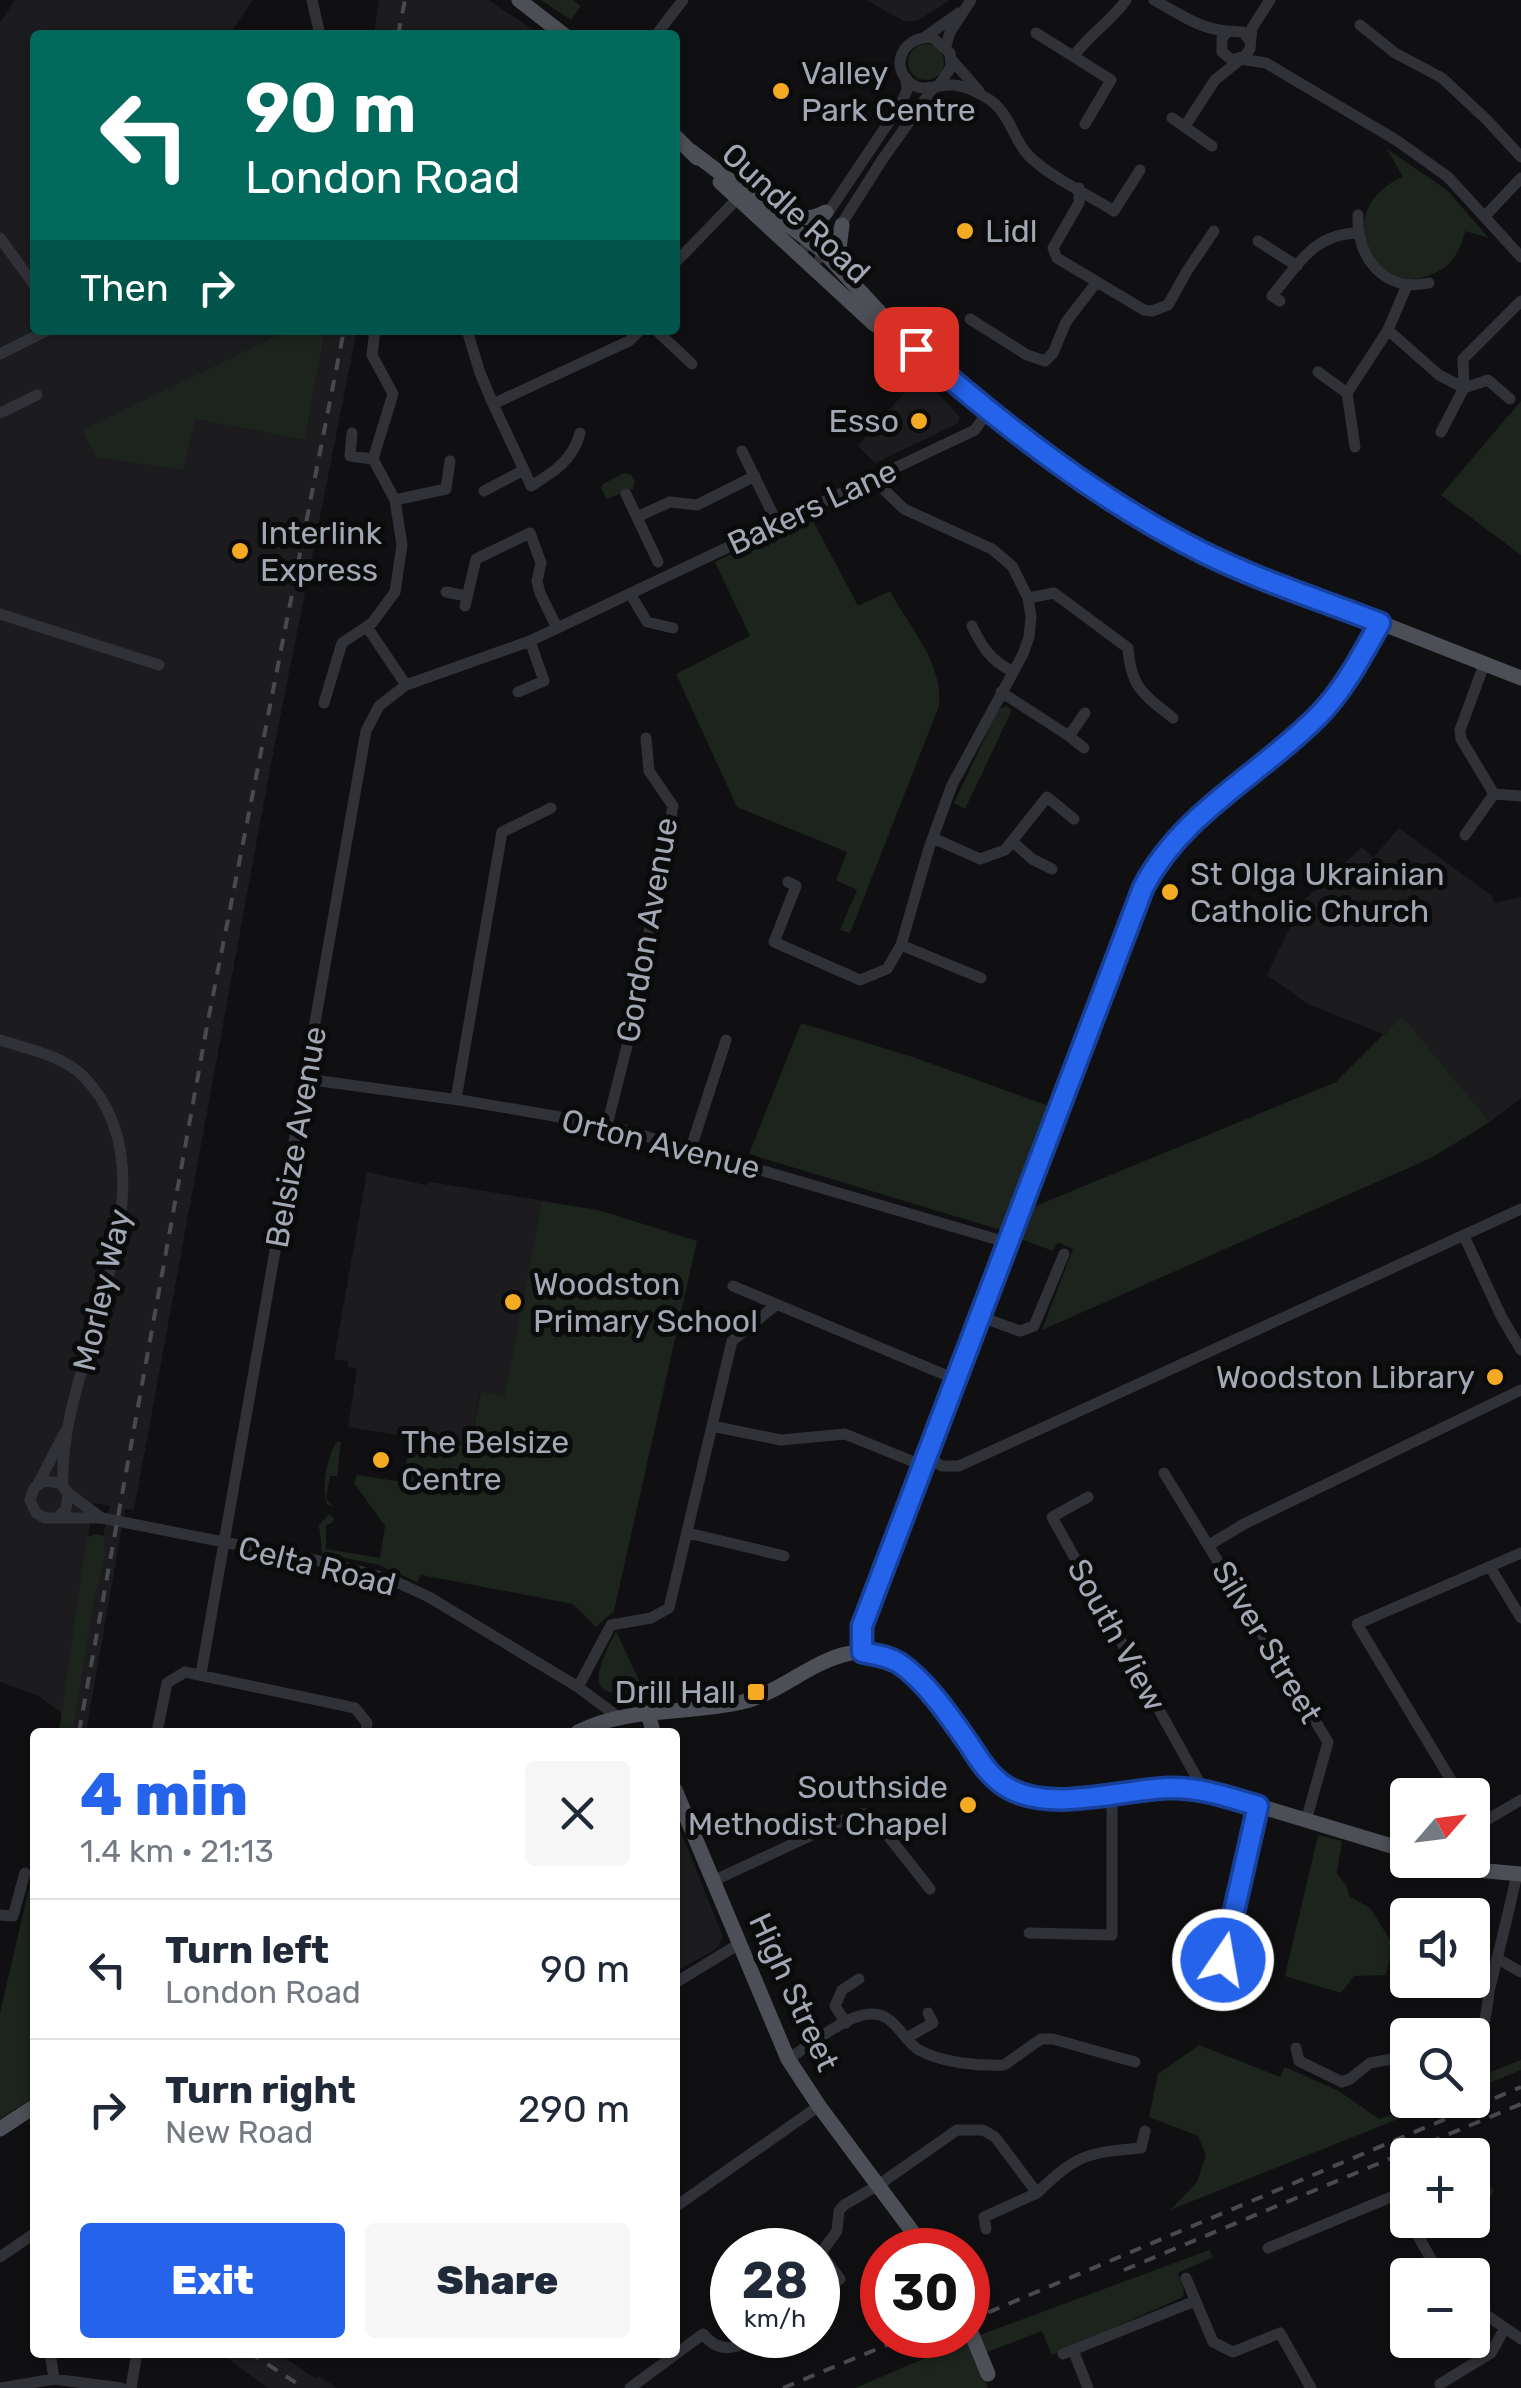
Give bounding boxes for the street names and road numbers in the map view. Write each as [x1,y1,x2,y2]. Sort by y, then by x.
street label: Oundle Road [714,135,878,291]
street label: Bakers Lane [721,451,903,563]
street label: Gordon Avenue [609,815,685,1045]
street label: Belsize Avenue [258,1023,334,1251]
street label: Orton Avenue [558,1101,764,1187]
street label: Morley Way [65,1205,139,1375]
street label: Celta Road [234,1528,400,1604]
street label: South View [1060,1552,1174,1718]
street label: Silver Street [1204,1554,1330,1730]
street label: High Street [741,1907,847,2077]

